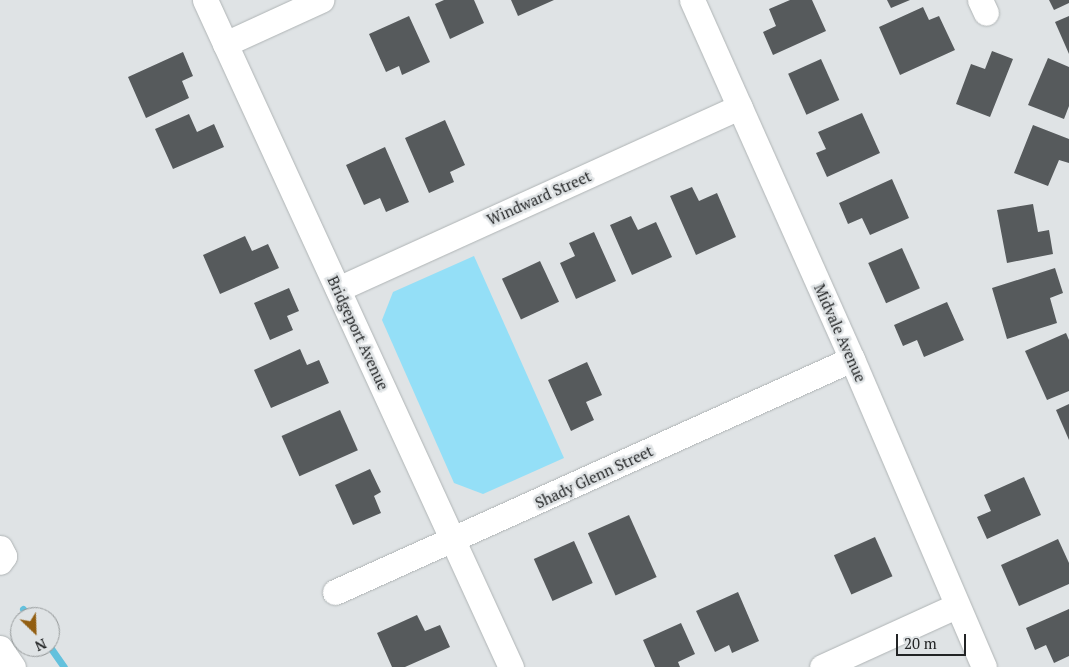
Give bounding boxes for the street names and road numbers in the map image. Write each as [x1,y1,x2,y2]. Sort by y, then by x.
street label: Windward Street [484,167,594,229]
street label: Bridgeport Avenue [324,273,392,393]
street label: Midvale Avenue [810,281,870,385]
street label: Shady Glenn Street [532,442,656,512]

